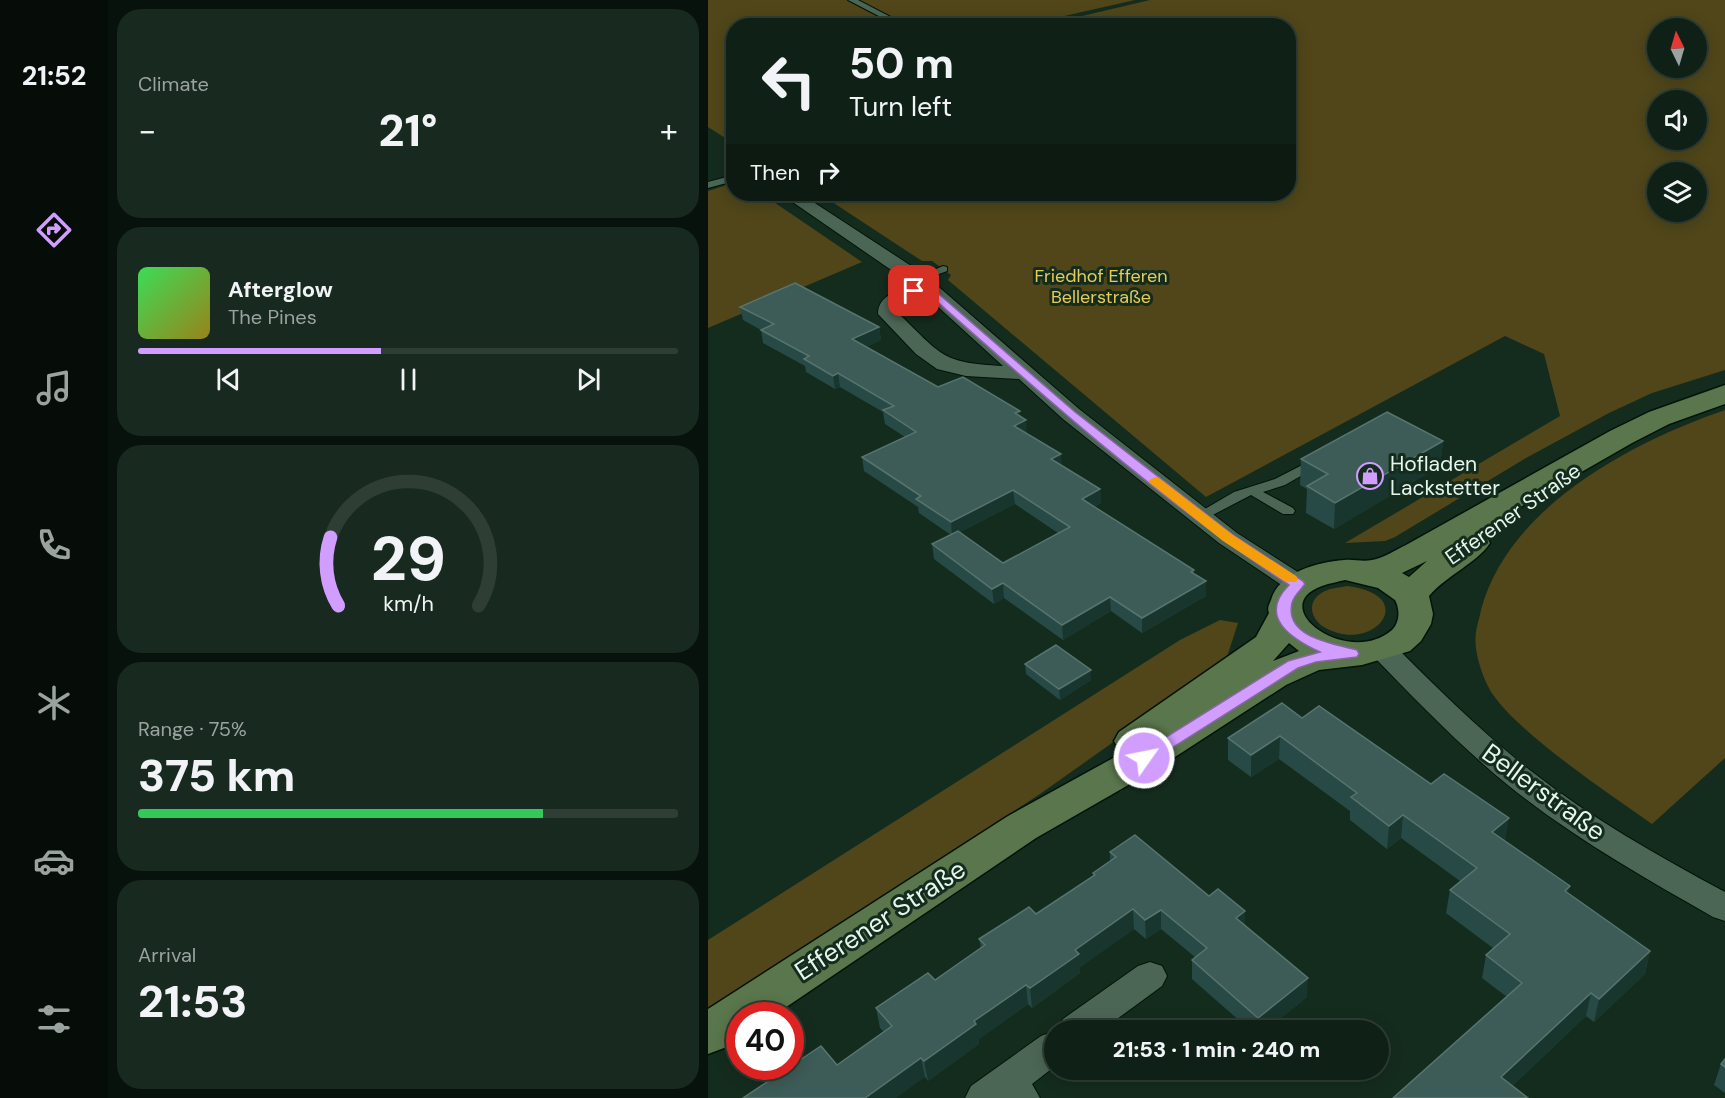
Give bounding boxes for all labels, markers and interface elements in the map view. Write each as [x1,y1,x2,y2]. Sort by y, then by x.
north arrow [1647,18,1707,78]
map controls [1647,18,1707,222]
text: 50 m [849,36,954,91]
icon: left [750,42,828,120]
text: 21:52 [22,58,86,93]
text: Climate [138,71,209,97]
text: Turn left [849,89,952,124]
button: sound [1647,90,1707,150]
text: 21° [378,101,438,160]
text: − [138,109,156,152]
text: + [660,109,678,152]
icon: right [812,156,845,189]
text: Then [750,158,800,187]
button: layers [1647,162,1707,222]
icon: directions [33,209,75,251]
park label: Friedhof Efferen Bellerstraße [1034,264,1168,309]
pin [888,265,939,316]
icon: arrive [897,274,930,307]
text: Afterglow [228,275,333,304]
text: The Pines [228,304,317,330]
icon: previous [212,363,245,396]
icon: pause [392,363,425,396]
icon: next [572,363,605,396]
icon: music [33,367,75,409]
place label: Hofladen Lackstetter [1390,450,1500,502]
street label: Efferener Straße [1440,457,1586,571]
shop icon: Hofladen Lackstetter [1355,461,1385,491]
text: 29 [370,518,446,599]
icon: phone [33,524,75,566]
text: km/h [383,590,433,618]
icon: climate [33,682,75,724]
text: Range · 75% [138,716,247,742]
position arrow [1112,726,1176,790]
street label: Bellerstraße [1476,736,1612,848]
text: 375 km [138,746,295,805]
icon: car [33,840,75,882]
street label: Efferener Straße [788,852,972,988]
text: Arrival [138,942,196,968]
text: 21:53 [138,972,248,1031]
icon: filters [33,998,75,1040]
speed limit sign: 40 [726,1002,804,1080]
text: 21:53 · 1 min · 240 m [1113,1035,1320,1064]

